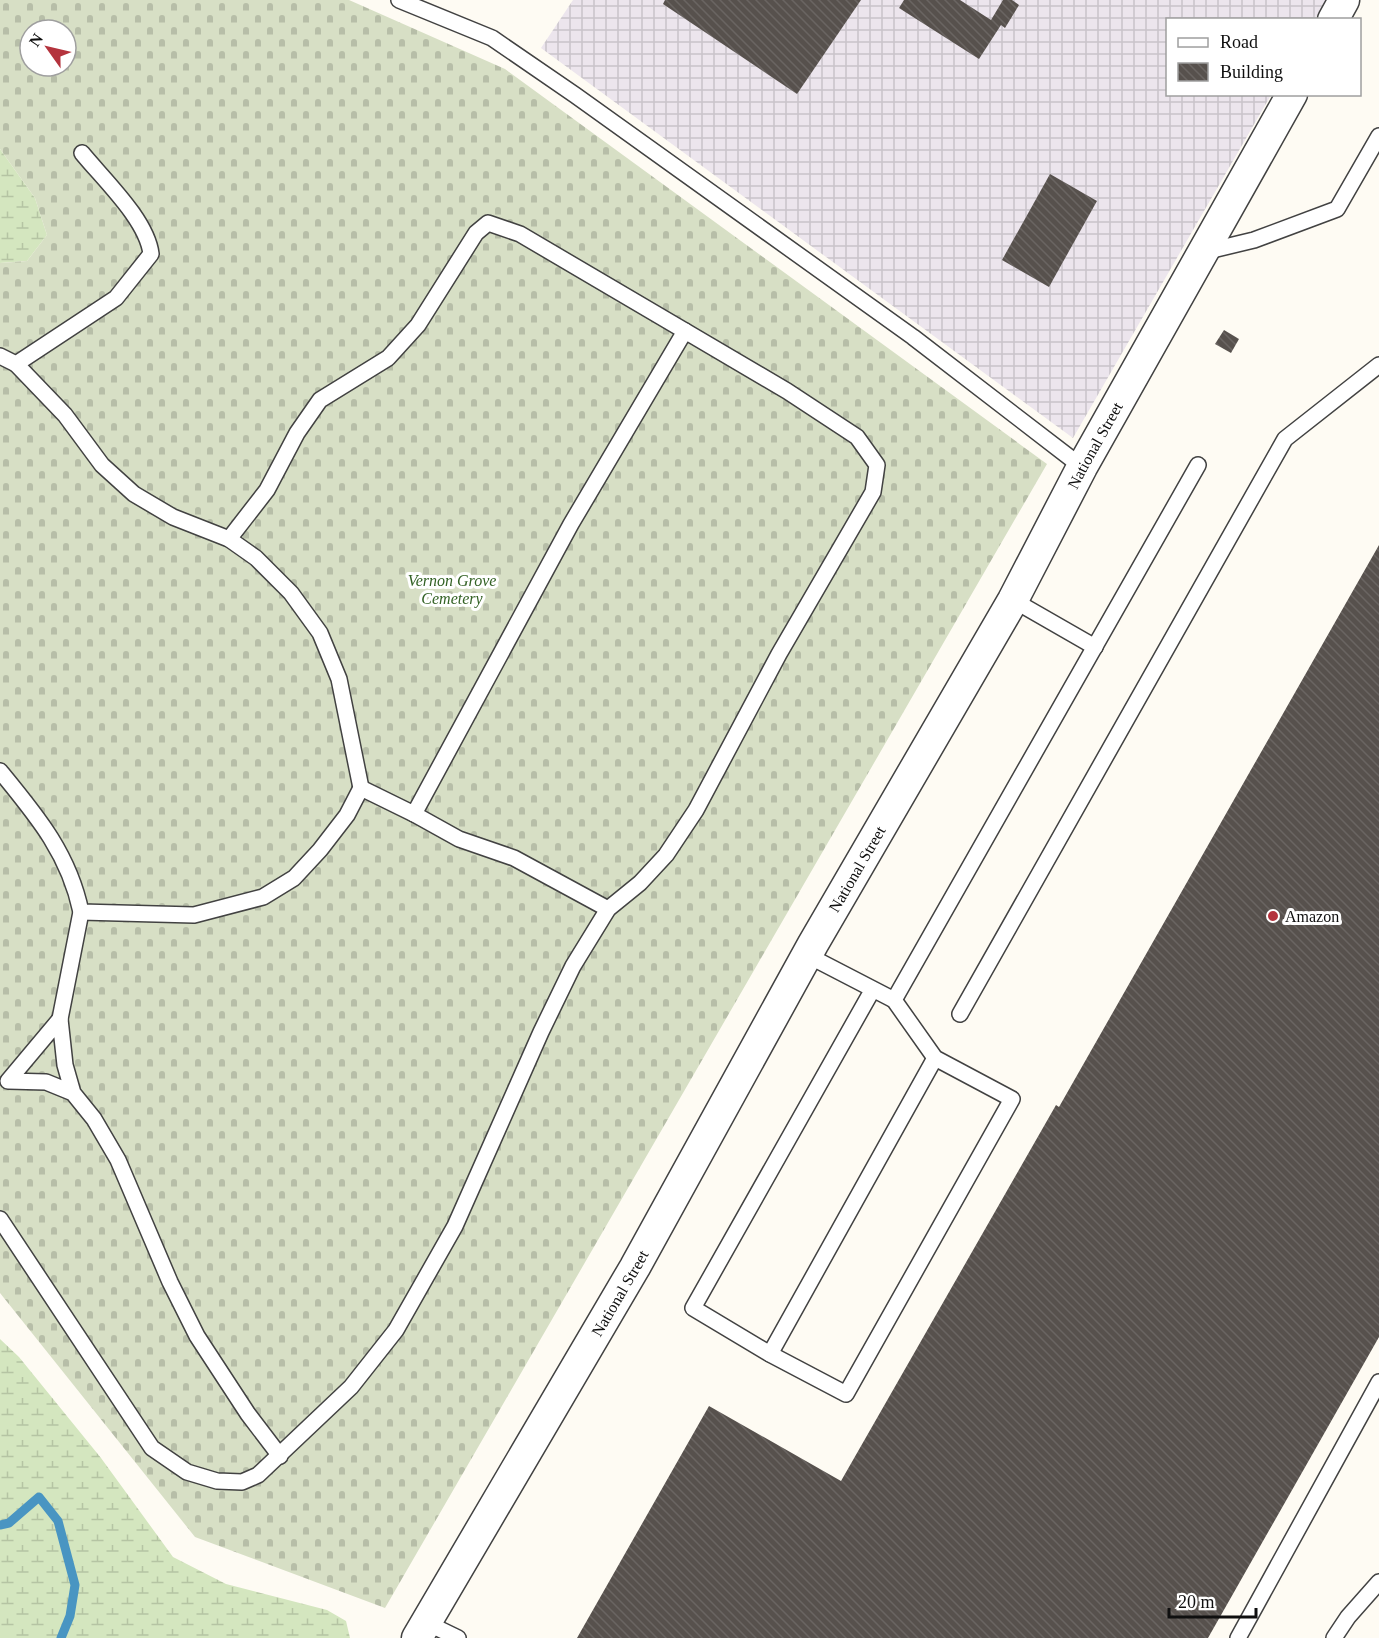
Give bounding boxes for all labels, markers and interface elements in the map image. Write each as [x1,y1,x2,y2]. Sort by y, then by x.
north arrow [18,18,78,78]
legend [1166,18,1361,96]
text: N [26,30,47,49]
text: Road [1220,32,1258,52]
text: Building [1220,62,1283,82]
street label: National Street [1064,398,1126,491]
park label: Vernon Grove Cemetery [408,572,496,608]
street label: National Street [825,822,889,915]
place label: Amazon [1285,908,1339,925]
marker: Amazon [1266,909,1280,923]
street label: National Street [588,1247,651,1339]
scale bar [1169,1581,1256,1619]
text: 20 m [1178,1592,1215,1612]

